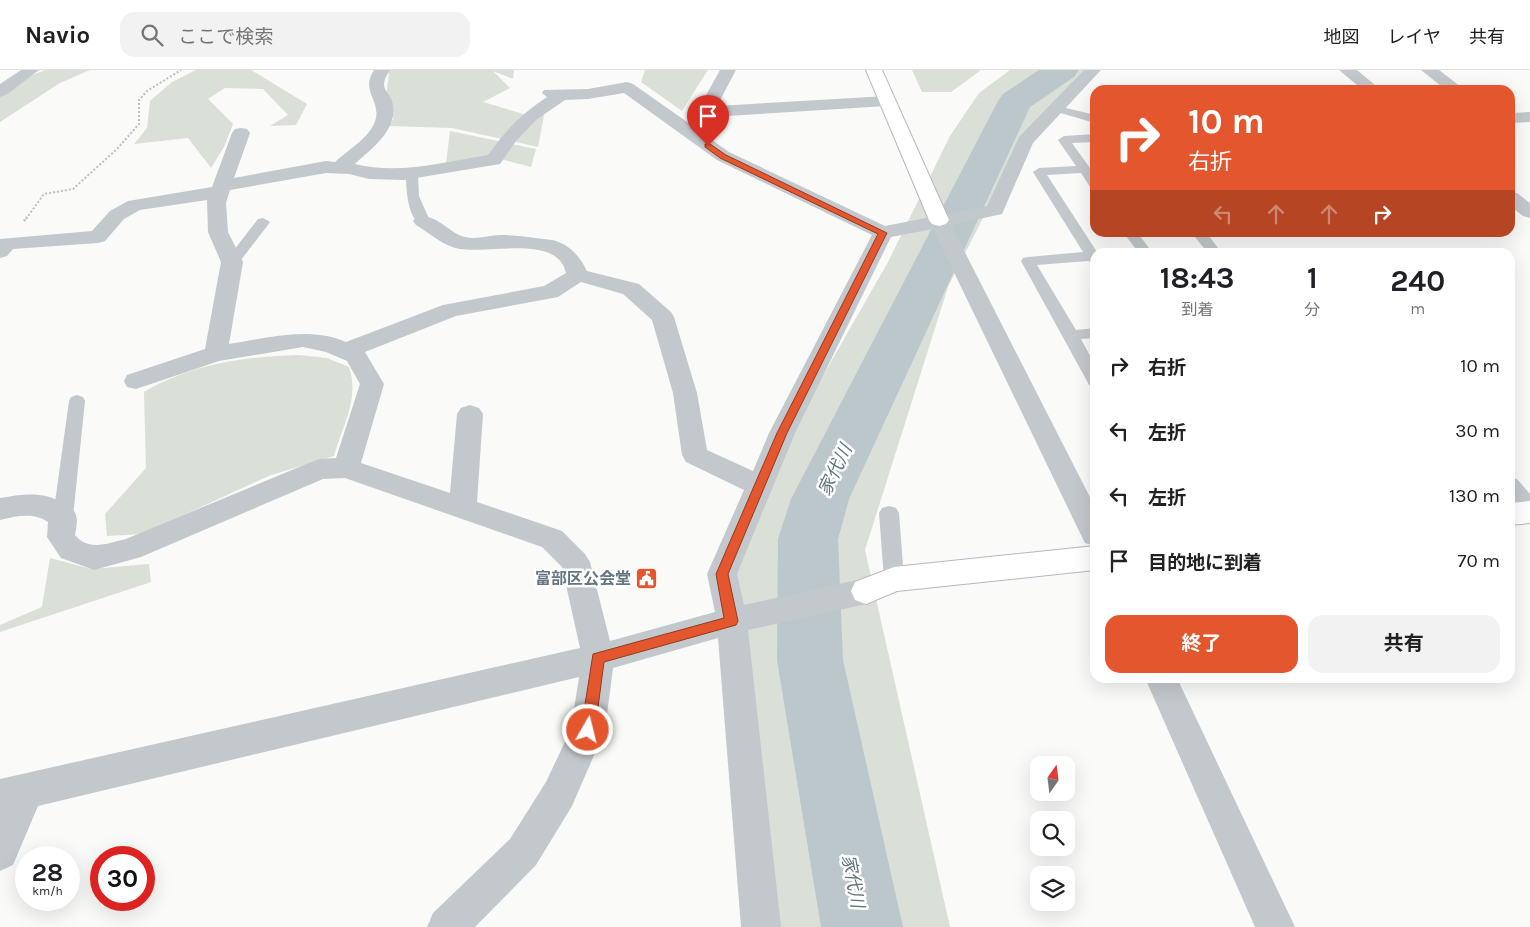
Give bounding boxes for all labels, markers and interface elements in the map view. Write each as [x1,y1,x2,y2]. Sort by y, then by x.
search box [120,12,470,57]
text: Navio [25,21,90,49]
icon: search [138,21,166,49]
text: ここで検索 [178,26,273,48]
text: 地図 [1324,26,1360,48]
text: レイヤ [1388,26,1441,48]
text: 共有 [1469,26,1505,48]
pin [687,95,729,146]
text: 10 m [1188,101,1265,142]
icon: arrive [694,102,722,130]
icon: right [1105,105,1170,170]
text: 右折 [1188,149,1232,175]
icon: left [1209,200,1237,228]
icon: ahead [1262,200,1290,228]
icon: ahead [1315,200,1343,228]
icon: right [1368,200,1396,228]
text: 18:43 [1160,260,1235,296]
text: 1 [1307,260,1318,296]
text: 240 [1390,263,1445,299]
text: m [1410,299,1425,318]
text: 到着 [1181,300,1213,319]
text: 分 [1304,300,1320,319]
icon: right [1105,352,1133,380]
text: 10 m [1460,355,1500,377]
text: 右折 [1148,357,1186,379]
icon: left [1105,417,1133,445]
text: 30 m [1455,420,1500,442]
text: 左折 [1148,422,1186,444]
water label: 家代川 [813,439,858,499]
icon: left [1105,482,1133,510]
text: 130 m [1449,485,1500,507]
text: 左折 [1148,487,1186,509]
icon: arrive [1105,547,1133,575]
text: 70 m [1458,550,1500,572]
text: 目的地に到着 [1148,552,1262,574]
public building icon: 富部区公会堂 [635,566,659,590]
place label: 富部区公会堂 [535,569,631,588]
button: 終了 [1105,615,1298,673]
button: 共有 [1308,615,1500,673]
position arrow [561,703,613,755]
north arrow [1030,756,1075,801]
map controls [1030,756,1075,911]
button: search [1030,811,1075,856]
speed limit sign: 30 [90,846,155,911]
water label: 家代川 [837,852,869,912]
text: 28 [32,858,63,887]
button: layers [1030,866,1075,911]
text: km/h [32,884,63,898]

